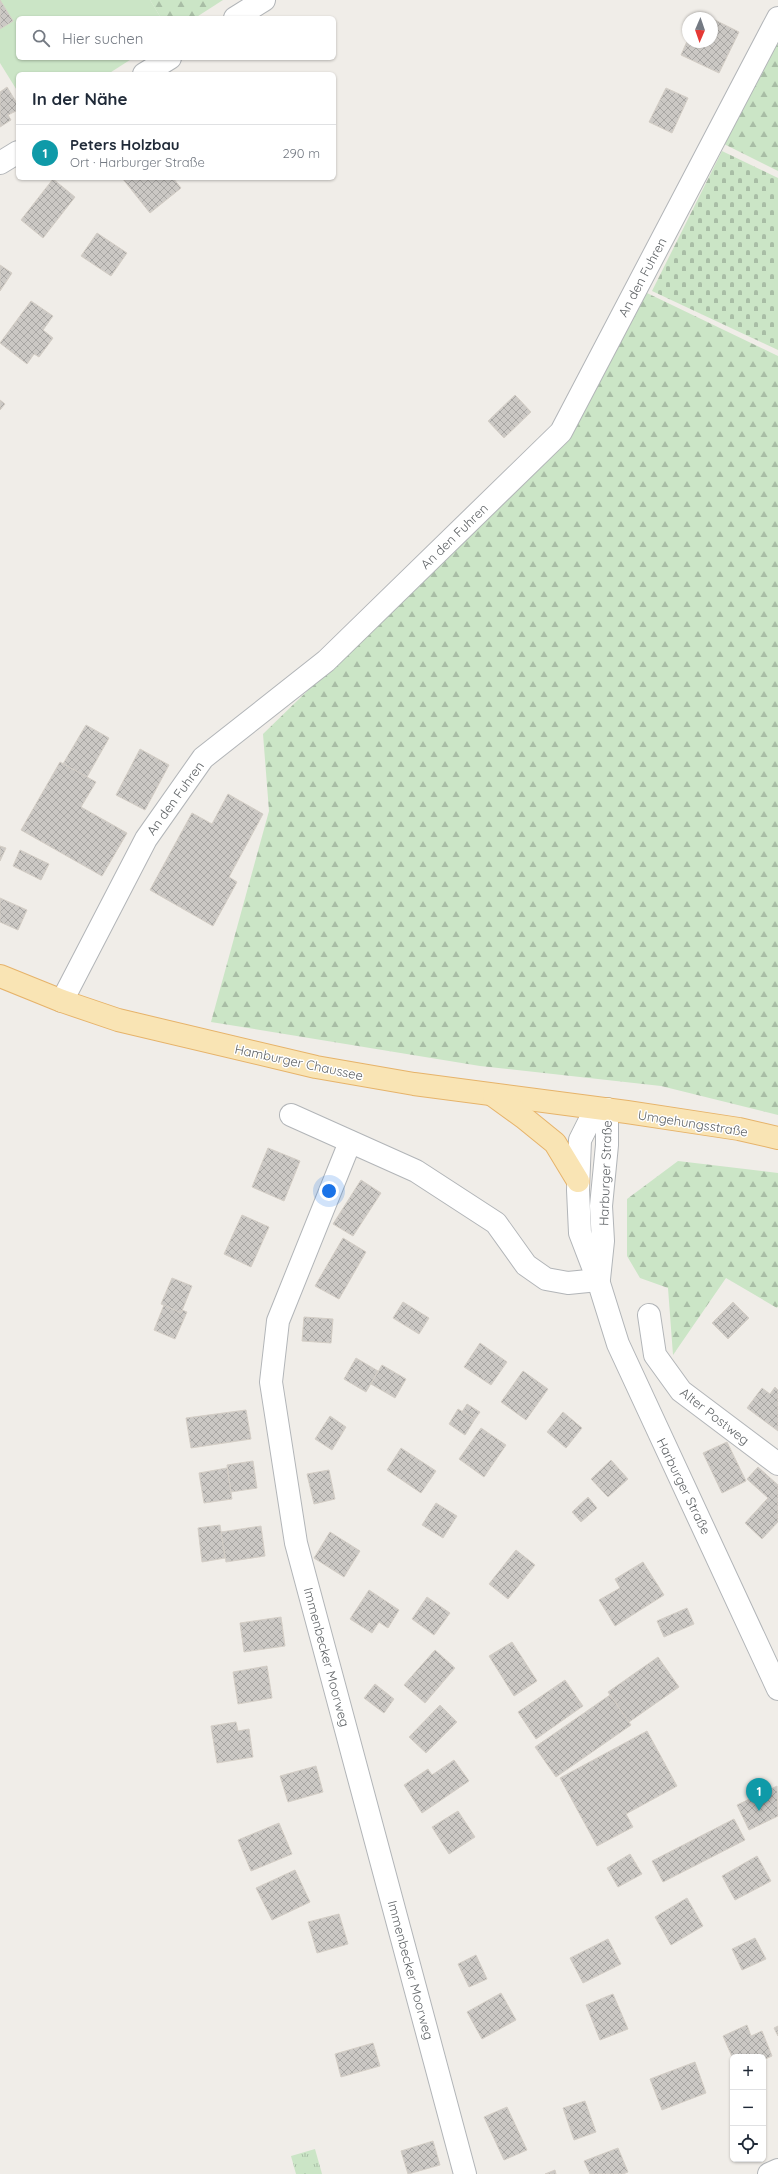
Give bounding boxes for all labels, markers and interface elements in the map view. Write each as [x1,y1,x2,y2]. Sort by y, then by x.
north arrow [682,12,718,48]
search box [16,16,336,60]
icon: search [30,27,52,49]
text: Hier suchen [62,29,143,48]
text: In der Nähe [32,88,128,109]
text: Peters Holzbau [70,135,180,154]
text: 1 [42,145,48,161]
text: 290 m [282,145,320,161]
text: Ort · Harburger Straße [70,154,205,170]
street label: An den Fuhren [614,235,670,319]
street label: An den Fuhren [417,500,491,572]
street label: An den Fuhren [143,758,207,838]
street label: Hamburger Chaussee [233,1041,365,1083]
street label: Umgehungsstraße [637,1106,749,1140]
street label: Harburger Straße [595,1120,615,1226]
your location [319,1181,339,1201]
street label: Alter Postweg [677,1384,753,1448]
street label: Harburger Straße [654,1435,714,1537]
street label: Immenbecker Moorweg [301,1586,353,1728]
pin: 1 [746,1778,772,1811]
street label: Immenbecker Moorweg [385,1899,437,2041]
map controls [730,2054,766,2162]
button: + [730,2054,766,2090]
button: − [730,2090,766,2126]
button: locate [730,2126,766,2162]

